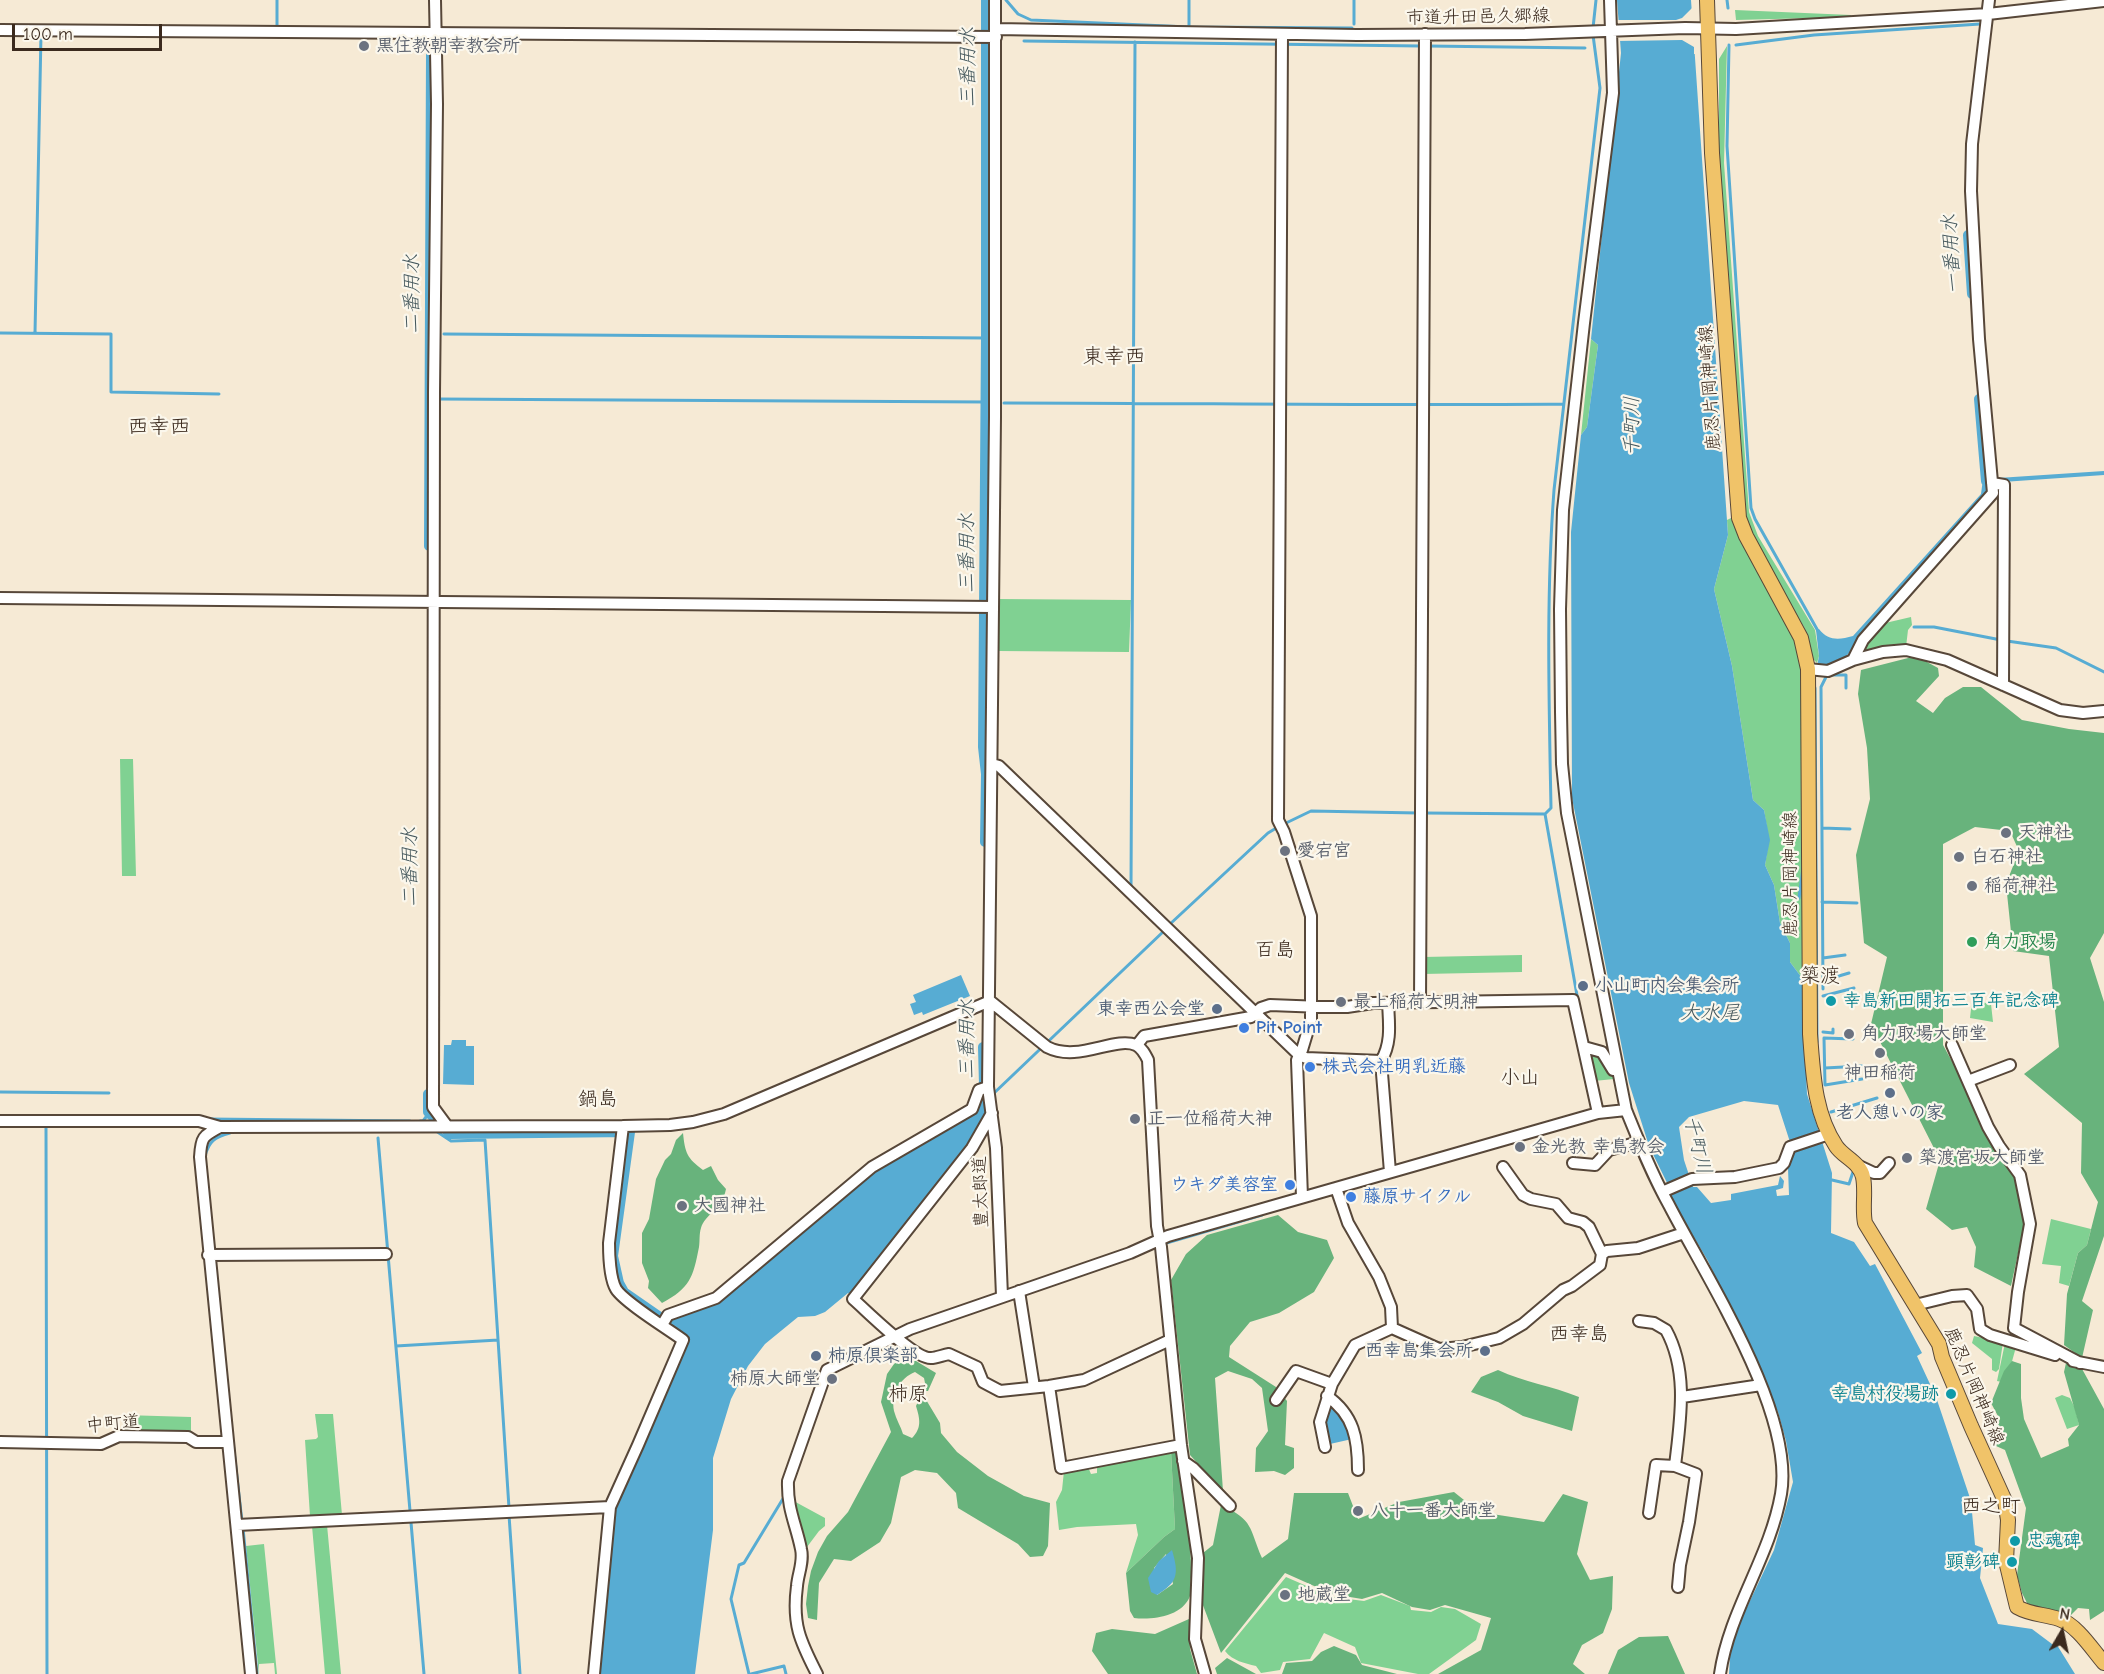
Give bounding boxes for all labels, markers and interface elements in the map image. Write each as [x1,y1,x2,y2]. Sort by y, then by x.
street label: 市道升田邑久郷線 [1406,5,1550,29]
scale bar [15,12,165,50]
text: 100 m [23,24,73,45]
water label: 三番用水 [956,27,980,107]
place label: 黒住教朝幸教会所 [376,35,520,57]
marker: 黒住教朝幸教会所 [357,39,371,53]
water label: 一番用水 [1938,213,1966,295]
water label: 二番用水 [400,254,424,334]
street label: 鹿忍片岡神崎線 [1695,324,1725,452]
district label: 東幸西 [1083,344,1145,370]
water label: 千町川 [1620,396,1644,456]
district label: 西幸西 [128,414,190,440]
water label: 三番用水 [955,513,979,593]
street label: 鹿忍片岡神崎線 [1780,811,1802,937]
place label: 天神社 [2018,822,2072,844]
marker: 天神社 [1999,826,2013,840]
water label: 二番用水 [398,827,422,907]
place label: 愛宕宮 [1297,840,1351,862]
marker: 愛宕宮 [1278,844,1292,858]
place label: 白石神社 [1971,846,2043,868]
marker: 白石神社 [1952,850,1966,864]
place label: 稲荷神社 [1984,875,2056,897]
marker: 稲荷神社 [1965,879,1979,893]
place label: 角力取場 [1984,931,2056,953]
marker: 角力取場 [1965,935,1979,949]
district label: 百島 [1255,938,1295,962]
district label: 築渡 [1800,964,1840,988]
place label: 小山町内会集会所 [1595,975,1739,997]
marker: 小山町内会集会所 [1576,979,1590,993]
place label: 幸島新田開拓三百年記念碑 [1843,990,2059,1012]
place label: 最上稲荷大明神 [1353,991,1479,1013]
marker: 幸島新田開拓三百年記念碑 [1824,994,1838,1008]
marker: 最上稲荷大明神 [1334,995,1348,1009]
place label: 東幸西公会堂 [1097,998,1205,1020]
water label: 三番用水 [955,999,979,1079]
water label: 大水尾 [1680,1001,1740,1025]
marker: 東幸西公会堂 [1210,1002,1224,1016]
place label: Pit Point [1256,1017,1322,1039]
marker: Pit Point [1237,1021,1251,1035]
place label: 角力取場大師堂 [1861,1023,1987,1045]
marker: 角力取場大師堂 [1842,1027,1856,1041]
marker: 神田稲荷 [1873,1046,1887,1060]
place label: 株式会社明乳近藤 [1322,1056,1466,1078]
marker: 株式会社明乳近藤 [1303,1060,1317,1074]
place label: 神田稲荷 [1844,1062,1916,1084]
district label: 小山 [1500,1066,1540,1090]
marker: 老人憩いの家 [1883,1086,1897,1100]
district label: 鍋島 [578,1087,618,1111]
place label: 老人憩いの家 [1836,1102,1944,1124]
place label: 正一位稲荷大神 [1147,1108,1273,1130]
marker: 正一位稲荷大神 [1128,1112,1142,1126]
water label: 千町川 [1678,1113,1716,1177]
place label: 金光教 幸島教会 [1532,1136,1664,1158]
marker: 金光教 幸島教会 [1513,1140,1527,1154]
place label: 築渡宮坂大師堂 [1919,1147,2045,1169]
marker: 築渡宮坂大師堂 [1900,1151,1914,1165]
street label: 豊太郎道 [969,1156,993,1228]
place label: ウキダ美容室 [1170,1174,1278,1196]
marker: ウキダ美容室 [1283,1178,1297,1192]
place label: 藤原サイクル [1363,1186,1471,1208]
marker: 藤原サイクル [1344,1190,1358,1204]
place label: 大國神社 [694,1195,766,1217]
marker: 大國神社 [675,1199,689,1213]
district label: 西幸島 [1549,1322,1609,1346]
street label: 鹿忍片岡神崎線 [1939,1324,2009,1448]
place label: 西幸島集会所 [1365,1340,1473,1362]
marker: 西幸島集会所 [1478,1344,1492,1358]
place label: 柿原倶楽部 [828,1345,918,1367]
marker: 柿原倶楽部 [809,1349,823,1363]
place label: 柿原大師堂 [730,1368,820,1390]
marker: 柿原大師堂 [825,1372,839,1386]
district label: 柿原 [888,1382,928,1406]
place label: 幸島村役場跡 [1831,1383,1939,1405]
marker: 幸島村役場跡 [1944,1387,1958,1401]
street label: 中町道 [85,1411,141,1437]
district label: 西之町 [1961,1494,2021,1518]
place label: 八十一番大師堂 [1370,1500,1496,1522]
marker: 八十一番大師堂 [1351,1504,1365,1518]
place label: 忠魂碑 [2027,1530,2081,1552]
marker: 忠魂碑 [2008,1534,2022,1548]
place label: 顕彰碑 [1946,1551,2000,1573]
marker: 顕彰碑 [2005,1555,2019,1569]
place label: 地蔵堂 [1297,1584,1351,1606]
marker: 地蔵堂 [1278,1588,1292,1602]
north arrow [2032,1602,2092,1662]
text: N [2058,1605,2071,1624]

